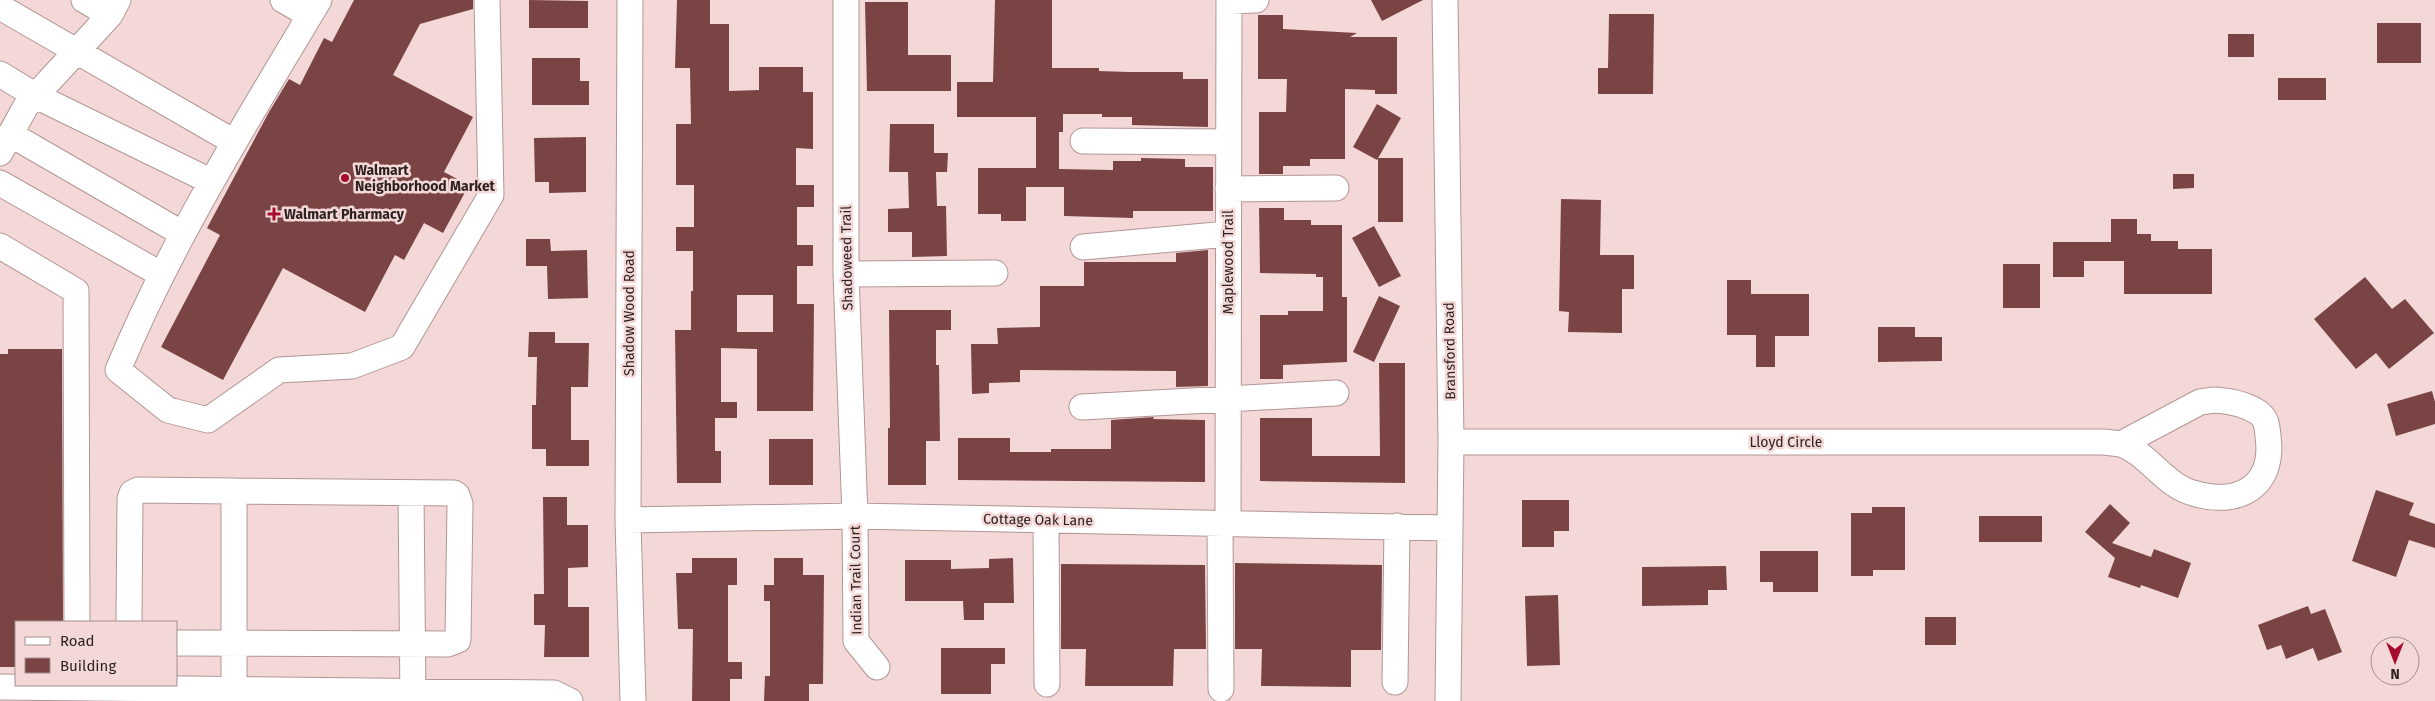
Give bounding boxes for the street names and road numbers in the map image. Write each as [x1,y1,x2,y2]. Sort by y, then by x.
street label: Shadoweed Trail [838,205,856,311]
street label: Maplewood Trail [1220,210,1237,314]
street label: Shadow Wood Road [621,250,638,376]
street label: Bransford Road [1441,302,1459,400]
street label: Lloyd Circle [1750,434,1823,451]
street label: Cottage Oak Lane [983,511,1093,529]
street label: Indian Trail Court [847,524,865,635]

